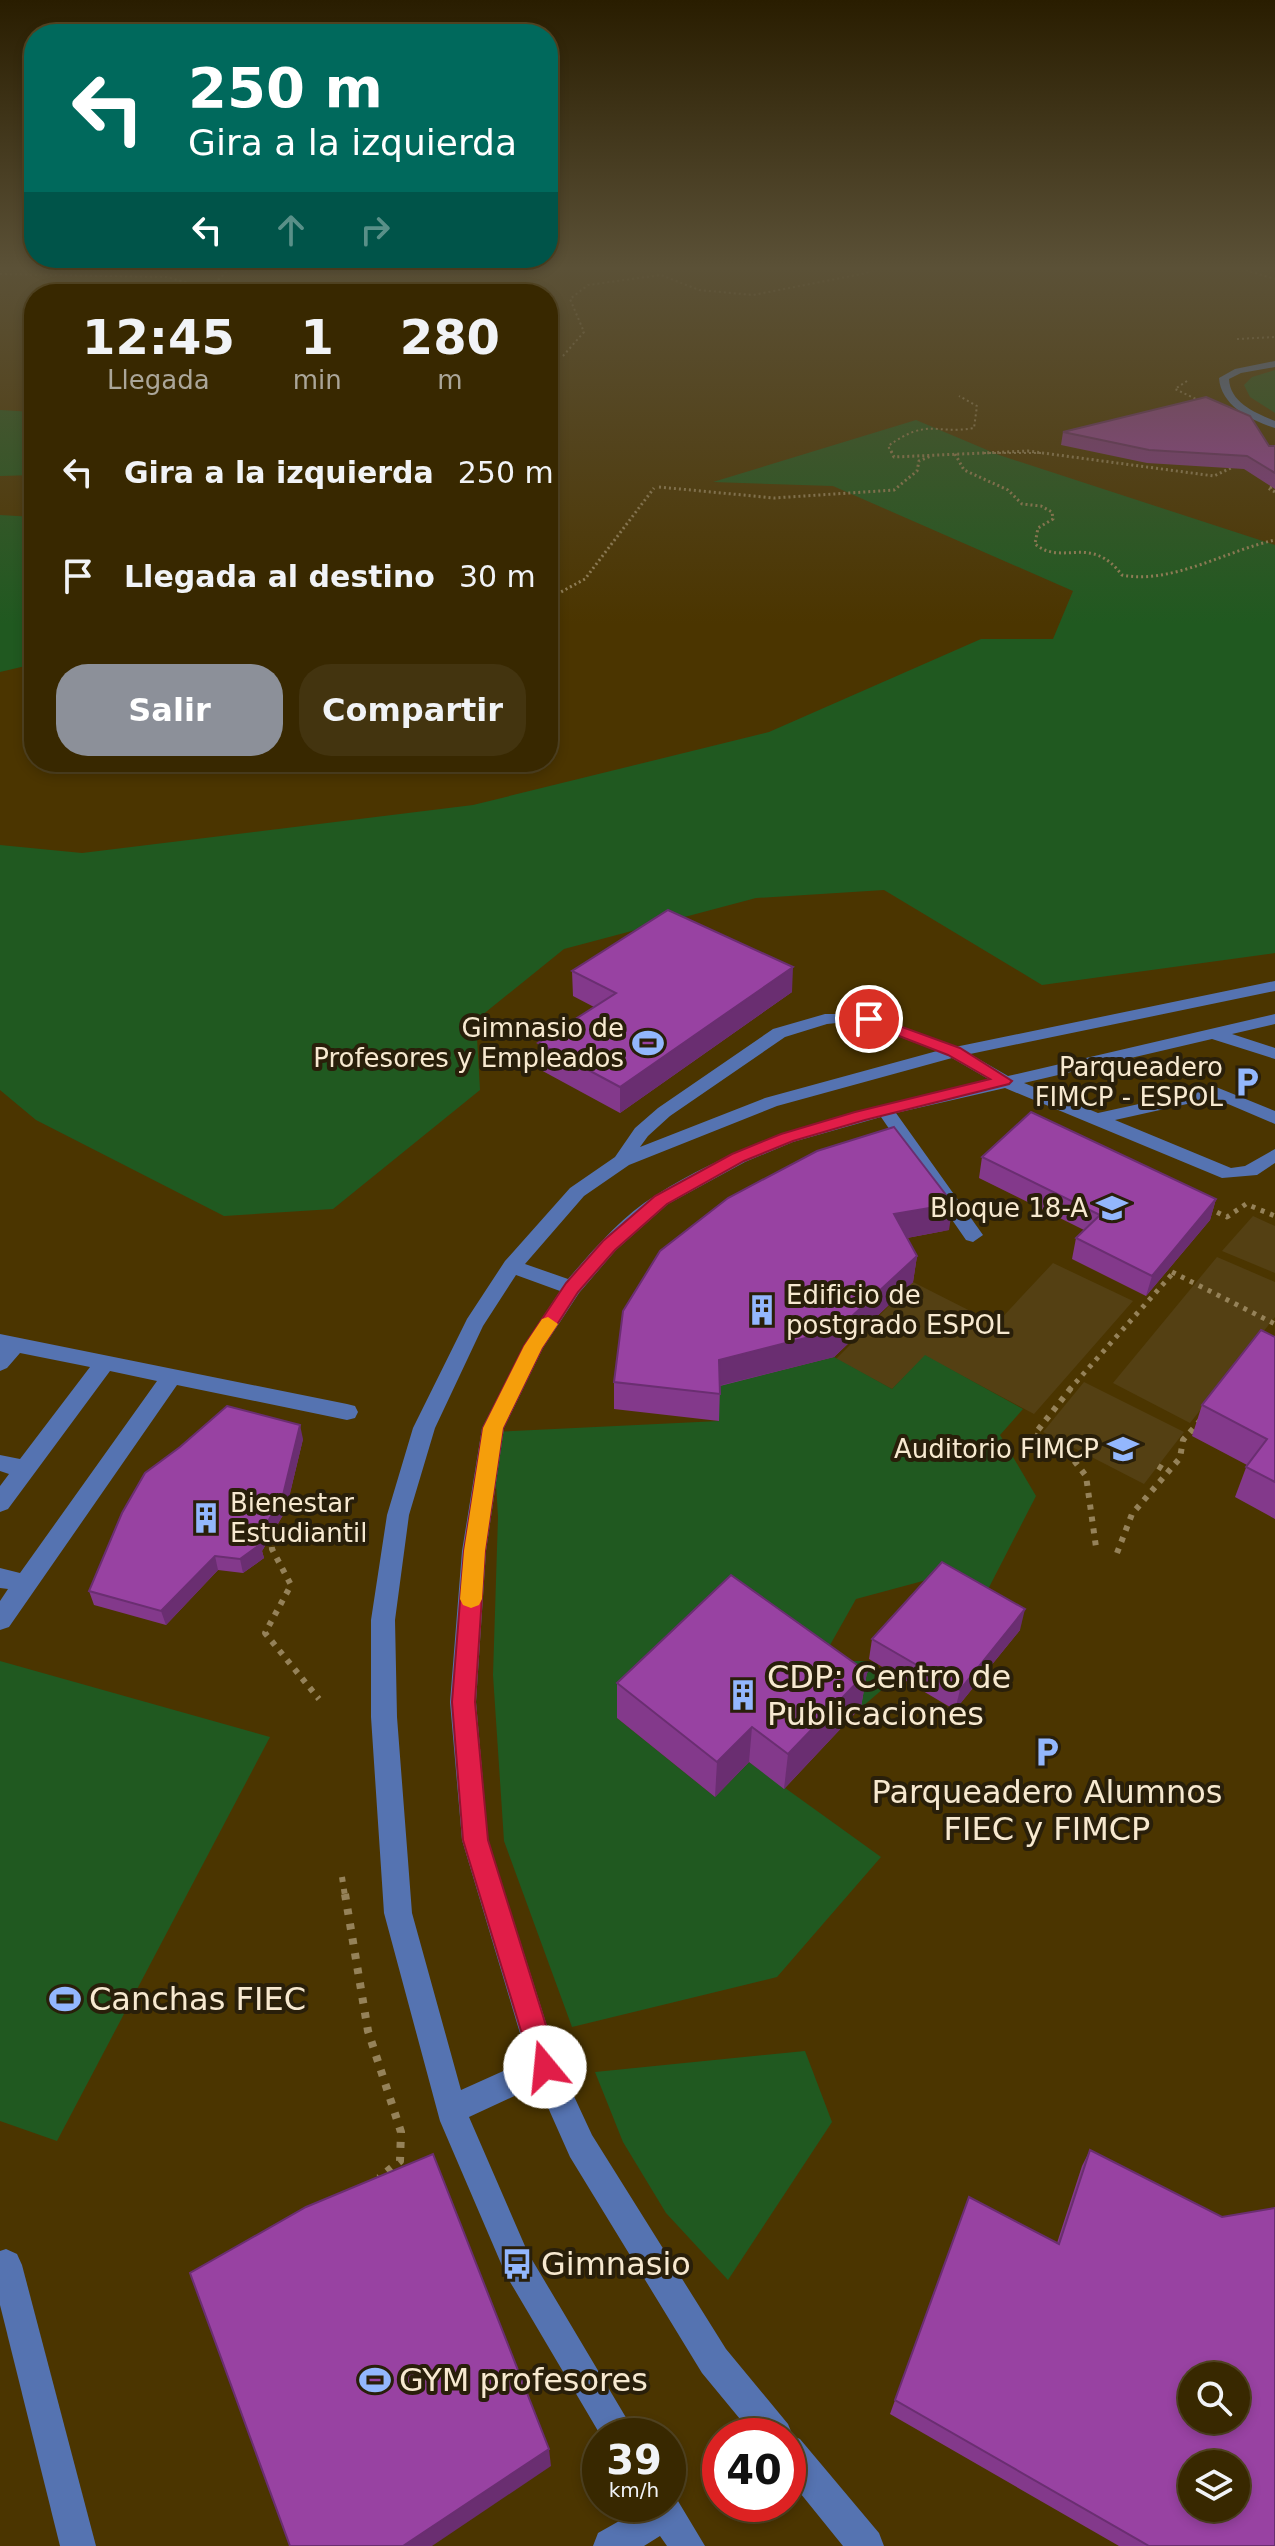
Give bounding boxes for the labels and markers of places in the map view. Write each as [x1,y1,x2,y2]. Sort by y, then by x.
pin [835,985,903,1053]
place label: Gimnasio de Profesores y Empleados [313,1013,624,1073]
sports icon: Gimnasio de Profesores y Empleados [631,1026,665,1060]
place label: Parqueadero FIMCP - ESPOL [1035,1052,1224,1112]
parking icon: Parqueadero FIMCP - ESPOL [1230,1065,1264,1099]
school or university icon: Bloque 18-A [1095,1191,1129,1225]
place label: Bloque 18-A [930,1193,1088,1223]
place label: Edificio de postgrado ESPOL [786,1280,1010,1340]
building icon: Edificio de postgrado ESPOL [745,1293,779,1327]
school or university icon: Auditorio FIMCP [1106,1432,1140,1466]
place label: Auditorio FIMCP [894,1434,1099,1464]
place label: Bienestar Estudiantil [230,1488,367,1548]
building icon: Bienestar Estudiantil [189,1501,223,1535]
place label: CDP: Centro de Publicaciones [767,1658,1011,1733]
building icon: CDP: Centro de Publicaciones [726,1678,760,1712]
parking icon: Parqueadero Alumnos FIEC y FIMCP [1030,1735,1064,1769]
place label: Parqueadero Alumnos FIEC y FIMCP [872,1773,1222,1848]
place label: Canchas FIEC [89,1980,306,2018]
sports icon: Canchas FIEC [48,1982,82,2016]
place label: Gimnasio [541,2245,691,2283]
bus stop icon: Gimnasio [500,2247,534,2281]
place label: GYM profesores [399,2361,648,2399]
sports icon: GYM profesores [358,2363,392,2397]

